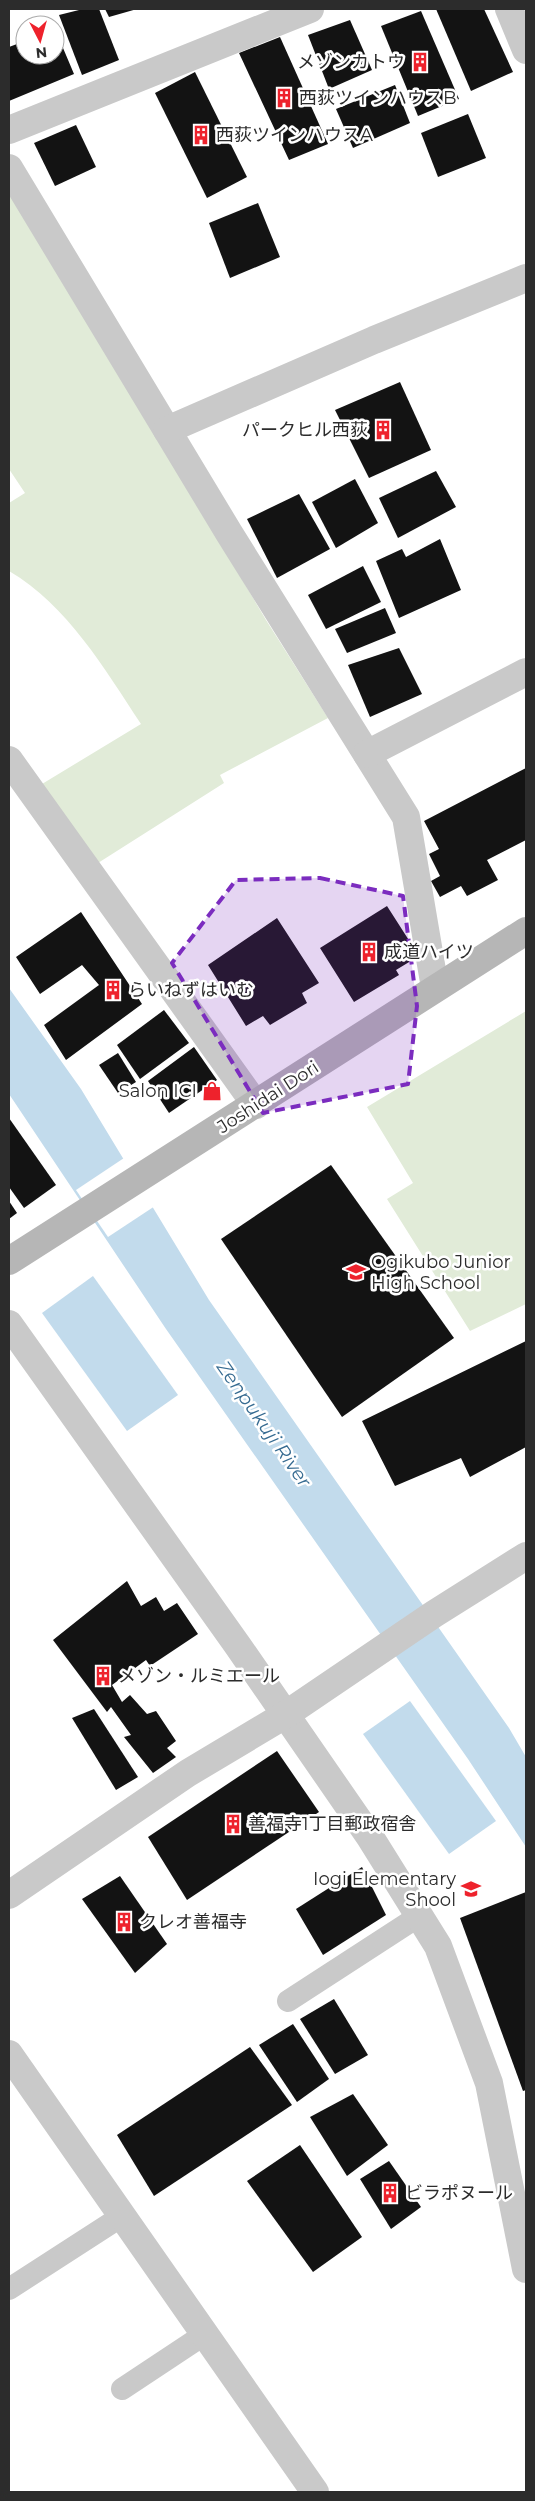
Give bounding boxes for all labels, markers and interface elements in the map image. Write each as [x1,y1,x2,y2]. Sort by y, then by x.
north arrow [15,15,65,65]
text: N [35,43,48,62]
place label: メゾンカトウ [297,51,405,73]
building icon: メゾンカトウ [409,51,431,73]
building icon: 西荻ツインハウスB [273,87,295,109]
place label: 西荻ツインハウスB [299,87,457,109]
building icon: 西荻ツインハウスA [190,124,212,146]
place label: 西荻ツインハウスA [216,124,373,146]
place label: パークヒル西荻 [242,419,368,441]
building icon: パークヒル西荻 [372,419,394,441]
building icon: 成道ハイツ [358,941,380,963]
place label: 成道ハイツ [384,941,474,963]
building icon: らいねずはいむ [102,979,124,1001]
place label: らいねずはいむ [128,979,254,1001]
street label: Joshidai Dori [212,1056,323,1139]
place label: Salon ICI [119,1080,197,1102]
shop icon: Salon ICI [201,1080,223,1102]
place label: Ogikubo Junior High School [371,1251,511,1294]
school or university icon: Ogikubo Junior High School [345,1261,367,1283]
water label: Zenpukuji River [211,1355,316,1492]
building icon: メゾン・ルミエール [92,1665,114,1687]
place label: メゾン・ルミエール [118,1665,280,1687]
building icon: 善福寺1丁目郵政宿舎 [222,1813,244,1835]
place label: 善福寺1丁目郵政宿舎 [248,1813,417,1835]
place label: Iogi Elementary Shool [313,1868,456,1911]
school or university icon: Iogi Elementary Shool [460,1878,482,1900]
building icon: クレオ善福寺 [113,1911,135,1933]
place label: クレオ善福寺 [139,1911,247,1933]
building icon: ビラポヌール [379,2182,401,2204]
place label: ビラポヌール [405,2182,513,2204]

